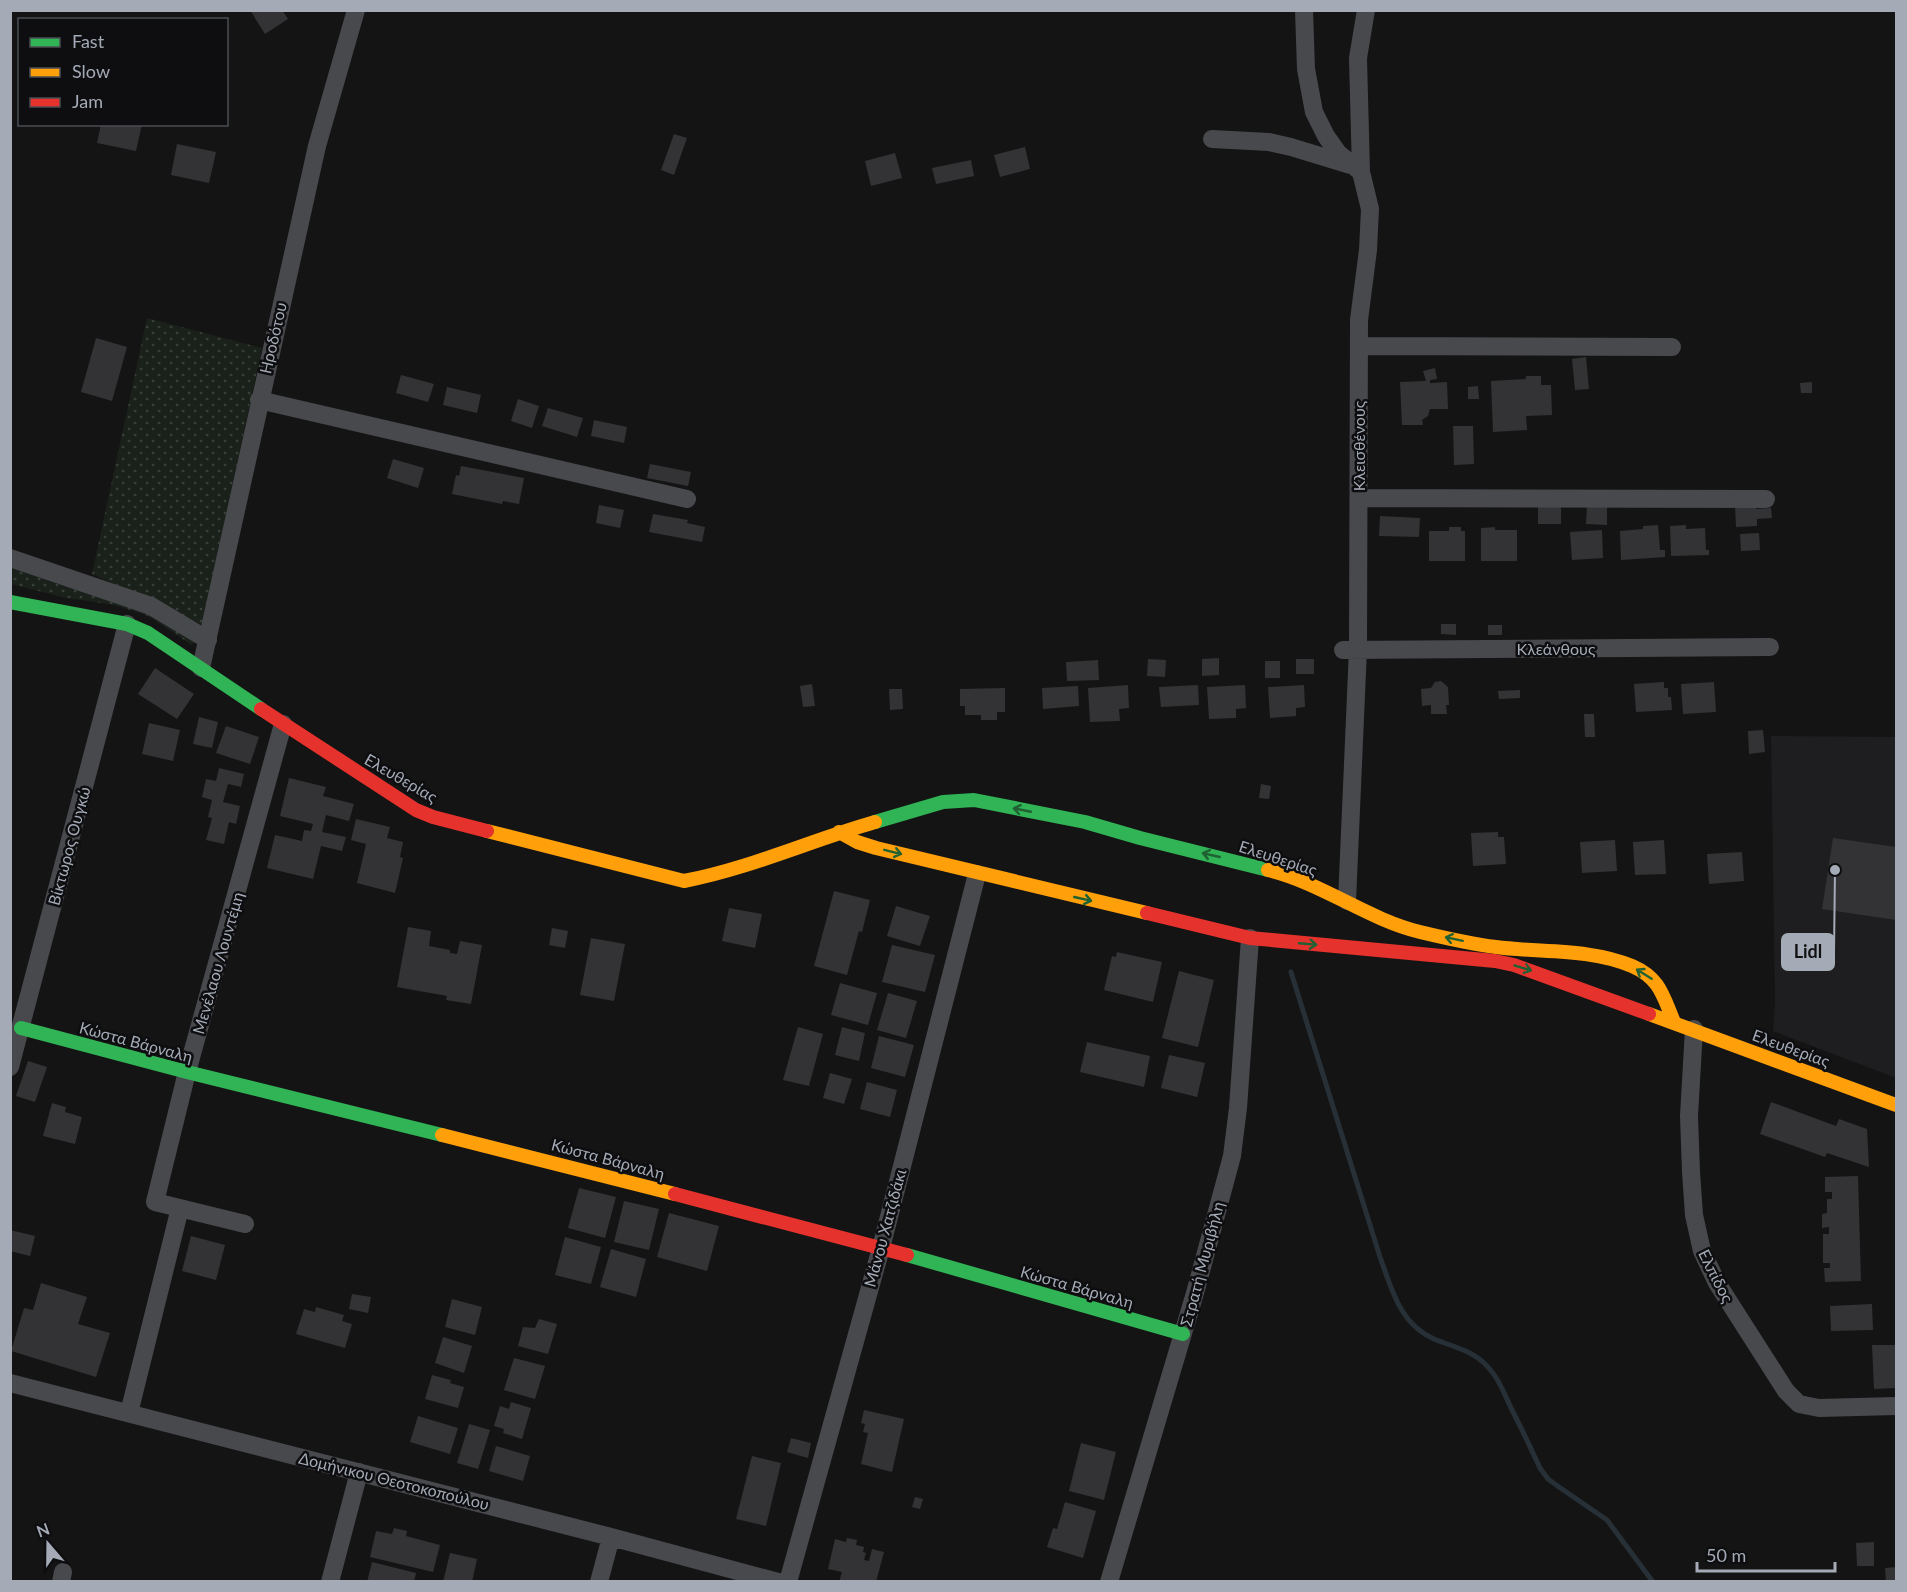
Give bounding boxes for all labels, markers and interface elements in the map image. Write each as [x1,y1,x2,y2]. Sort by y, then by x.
legend [18,18,228,126]
text: Fast [72,30,105,52]
text: Slow [72,60,110,82]
text: Jam [72,90,103,112]
street label: Ηροδότου [255,300,290,375]
street label: Κλεισθένους [1349,400,1368,491]
street label: Κλεάνθους [1517,639,1596,658]
street label: Ελευθερίας [362,749,441,806]
street label: Βίκτωρος Ουγκώ [44,785,93,907]
one-way arrow [1012,804,1032,815]
street label: Ελευθερίας [1237,836,1320,879]
one-way arrow [884,847,903,859]
one-way arrow [1202,849,1221,861]
street label: Μενέλαου Λουντέμη [188,890,247,1036]
one-way arrow [1073,893,1092,905]
one-way arrow [1445,933,1464,944]
callout: Lidl [1782,934,1834,970]
one-way arrow [1298,939,1318,950]
text: Lidl [1794,940,1822,962]
one-way arrow [1513,963,1532,974]
one-way arrow [1636,967,1653,979]
street label: Κώστα Βάρναλη [77,1017,195,1066]
street label: Ελευθερίας [1750,1025,1833,1070]
street label: Κώστα Βάρναλη [549,1134,667,1183]
street label: Μάνου Χατζιδάκι [860,1166,910,1289]
street label: Στρατή Μυριβήλη [1176,1199,1227,1328]
street label: Ελπίδος [1695,1246,1738,1306]
street label: Κώστα Βάρναλη [1018,1261,1136,1312]
street label: Δομήνικου Θεοτοκοπούλου [297,1448,491,1513]
north arrow [18,1514,78,1574]
text: N [34,1518,52,1540]
scale bar [1697,1535,1835,1573]
text: 50 m [1706,1544,1746,1566]

